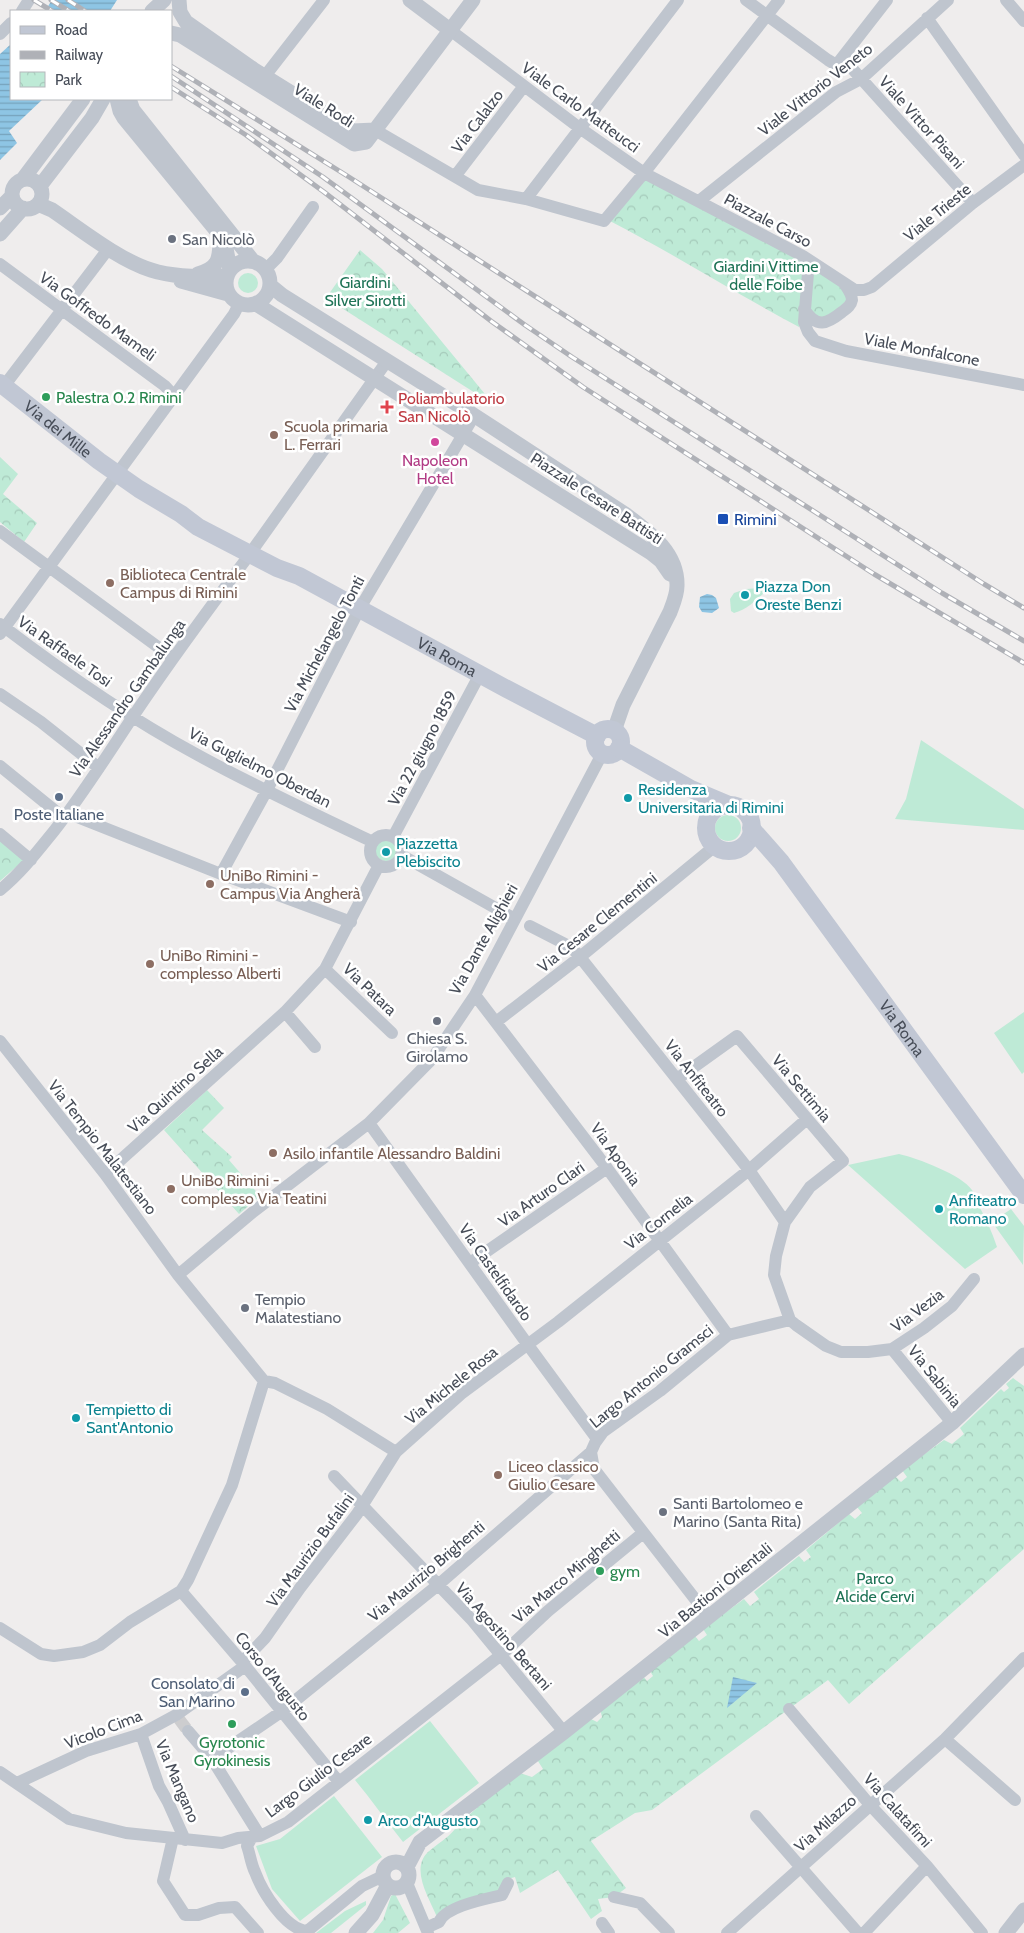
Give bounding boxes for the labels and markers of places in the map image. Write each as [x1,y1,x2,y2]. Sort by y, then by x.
place label: San Nicolò [182,230,255,249]
marker: San Nicolò [166,233,178,245]
place label: Palestra 0.2 Rimini [56,388,182,407]
place label: Poliambulatorio San Nicolò [398,389,505,426]
marker: Palestra 0.2 Rimini [40,391,52,403]
marker: Poliambulatorio San Nicolò [380,400,394,414]
place label: Scuola primaria L. Ferrari [284,417,388,454]
marker: Scuola primaria L. Ferrari [268,429,280,441]
marker: Napoleon Hotel [429,436,441,448]
place label: Napoleon Hotel [402,451,468,488]
place label: Rimini [734,510,777,529]
marker: Rimini [716,512,730,526]
place label: Biblioteca Centrale Campus di Rimini [120,565,246,602]
marker: Biblioteca Centrale Campus di Rimini [104,577,116,589]
place label: Piazza Don Oreste Benzi [755,577,842,614]
marker: Piazza Don Oreste Benzi [739,589,751,601]
place label: Residenza Universitaria di Rimini [638,780,784,817]
marker: Poste Italiane [53,791,65,803]
marker: Residenza Universitaria di Rimini [622,792,634,804]
place label: Poste Italiane [14,805,104,824]
place label: Piazzetta Plebiscito [396,834,461,871]
marker: Piazzetta Plebiscito [380,846,392,858]
place label: UniBo Rimini - Campus Via Angherà [220,866,361,903]
marker: UniBo Rimini - Campus Via Angherà [204,878,216,890]
place label: UniBo Rimini - complesso Alberti [160,946,281,983]
marker: UniBo Rimini - complesso Alberti [144,958,156,970]
marker: Chiesa S. Girolamo [431,1015,443,1027]
place label: Chiesa S. Girolamo [406,1029,468,1066]
place label: Asilo infantile Alessandro Baldini [283,1144,500,1163]
marker: Asilo infantile Alessandro Baldini [267,1147,279,1159]
place label: UniBo Rimini - complesso Via Teatini [181,1171,327,1208]
marker: UniBo Rimini - complesso Via Teatini [165,1183,177,1195]
place label: Anfiteatro Romano [949,1191,1017,1228]
marker: Anfiteatro Romano [933,1203,945,1215]
place label: Tempio Malatestiano [255,1290,341,1327]
marker: Tempio Malatestiano [239,1302,251,1314]
place label: Tempietto di Sant'Antonio [86,1400,173,1437]
marker: Tempietto di Sant'Antonio [70,1412,82,1424]
place label: Liceo classico Giulio Cesare [508,1457,599,1494]
marker: Liceo classico Giulio Cesare [492,1469,504,1481]
place label: Santi Bartolomeo e Marino (Santa Rita) [673,1494,803,1531]
marker: Santi Bartolomeo e Marino (Santa Rita) [657,1506,669,1518]
place label: gym [610,1562,640,1581]
marker: gym [594,1565,606,1577]
place label: Consolato di San Marino [151,1674,235,1711]
marker: Consolato di San Marino [239,1686,251,1698]
marker: Gyrotonic Gyrokinesis [226,1718,238,1730]
place label: Gyrotonic Gyrokinesis [194,1733,271,1770]
place label: Arco d'Augusto [378,1811,479,1830]
marker: Arco d'Augusto [362,1814,374,1826]

